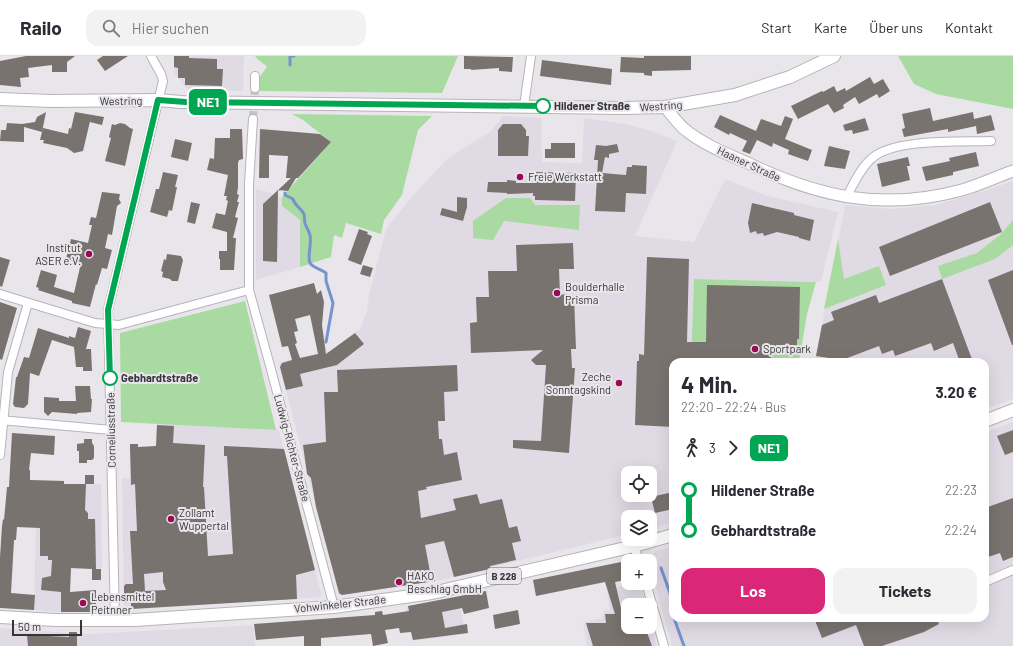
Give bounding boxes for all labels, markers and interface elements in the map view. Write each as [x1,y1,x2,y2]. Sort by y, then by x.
search box [86,10,366,46]
text: Railo [20,16,62,39]
icon: search [100,17,122,39]
text: Hier suchen [132,19,209,37]
text: Start [761,19,792,36]
text: Karte [814,19,847,36]
text: Über uns [869,19,923,36]
text: Kontakt [945,19,993,36]
line badge: NE1 [185,89,231,115]
text: NE1 [197,93,219,110]
street label: Westring [99,94,143,107]
marker: Hildener Straße [535,98,551,114]
street label: Westring [639,98,683,113]
place label: Hildener Straße [554,99,630,112]
street label: Haaner Straße [715,143,783,184]
place label: Freie Werkstatt [528,170,602,183]
marker: Freie Werkstatt [515,172,525,182]
place label: Institut ASER e.V. [35,241,81,267]
marker: Institut ASER e.V. [84,249,94,259]
place label: Boulderhalle Prisma [565,280,625,306]
marker: Boulderhalle Prisma [552,288,562,298]
place label: Sportpark [763,342,811,355]
marker: Sportpark [750,344,760,354]
marker: Gebhardtstraße [102,370,118,386]
place label: Zeche Sonntagskind [546,370,611,396]
place label: Gebhardtstraße [121,371,198,384]
text: 4 Min. [681,371,738,397]
marker: Zeche Sonntagskind [614,378,624,388]
text: 3.20 € [935,383,977,401]
street label: Corneliusstraße [103,392,118,468]
street label: Ludwig-Richter-Straße [272,393,313,503]
text: 22:20 – 22:24 · Bus [681,399,786,415]
icon: walk [681,437,703,459]
icon: forward [722,437,744,459]
text: NE1 [758,439,780,456]
text: 3 [709,440,716,456]
map controls [621,466,657,634]
button: locate [621,466,657,502]
text: Hildener Straße [711,481,815,499]
text: 22:23 [945,482,977,498]
place label: Zollamt Wuppertal [179,506,229,532]
button: layers [621,510,657,546]
marker: Zollamt Wuppertal [166,514,176,524]
text: Gebhardtstraße [711,521,816,539]
text: 22:24 [945,522,977,538]
button: + [621,554,657,590]
road number: B 228 [487,568,521,584]
button: Los [681,568,825,614]
button: Tickets [833,568,977,614]
place label: HAKO Beschlag GmbH [407,569,482,595]
marker: HAKO Beschlag GmbH [394,577,404,587]
place label: Lebensmittel Peitnner [91,590,154,616]
street label: Vohwinkeler Straße [293,592,387,615]
marker: Lebensmittel Peitnner [78,598,88,608]
button: − [621,598,657,634]
scale bar [12,618,82,637]
text: 50 m [18,620,41,633]

